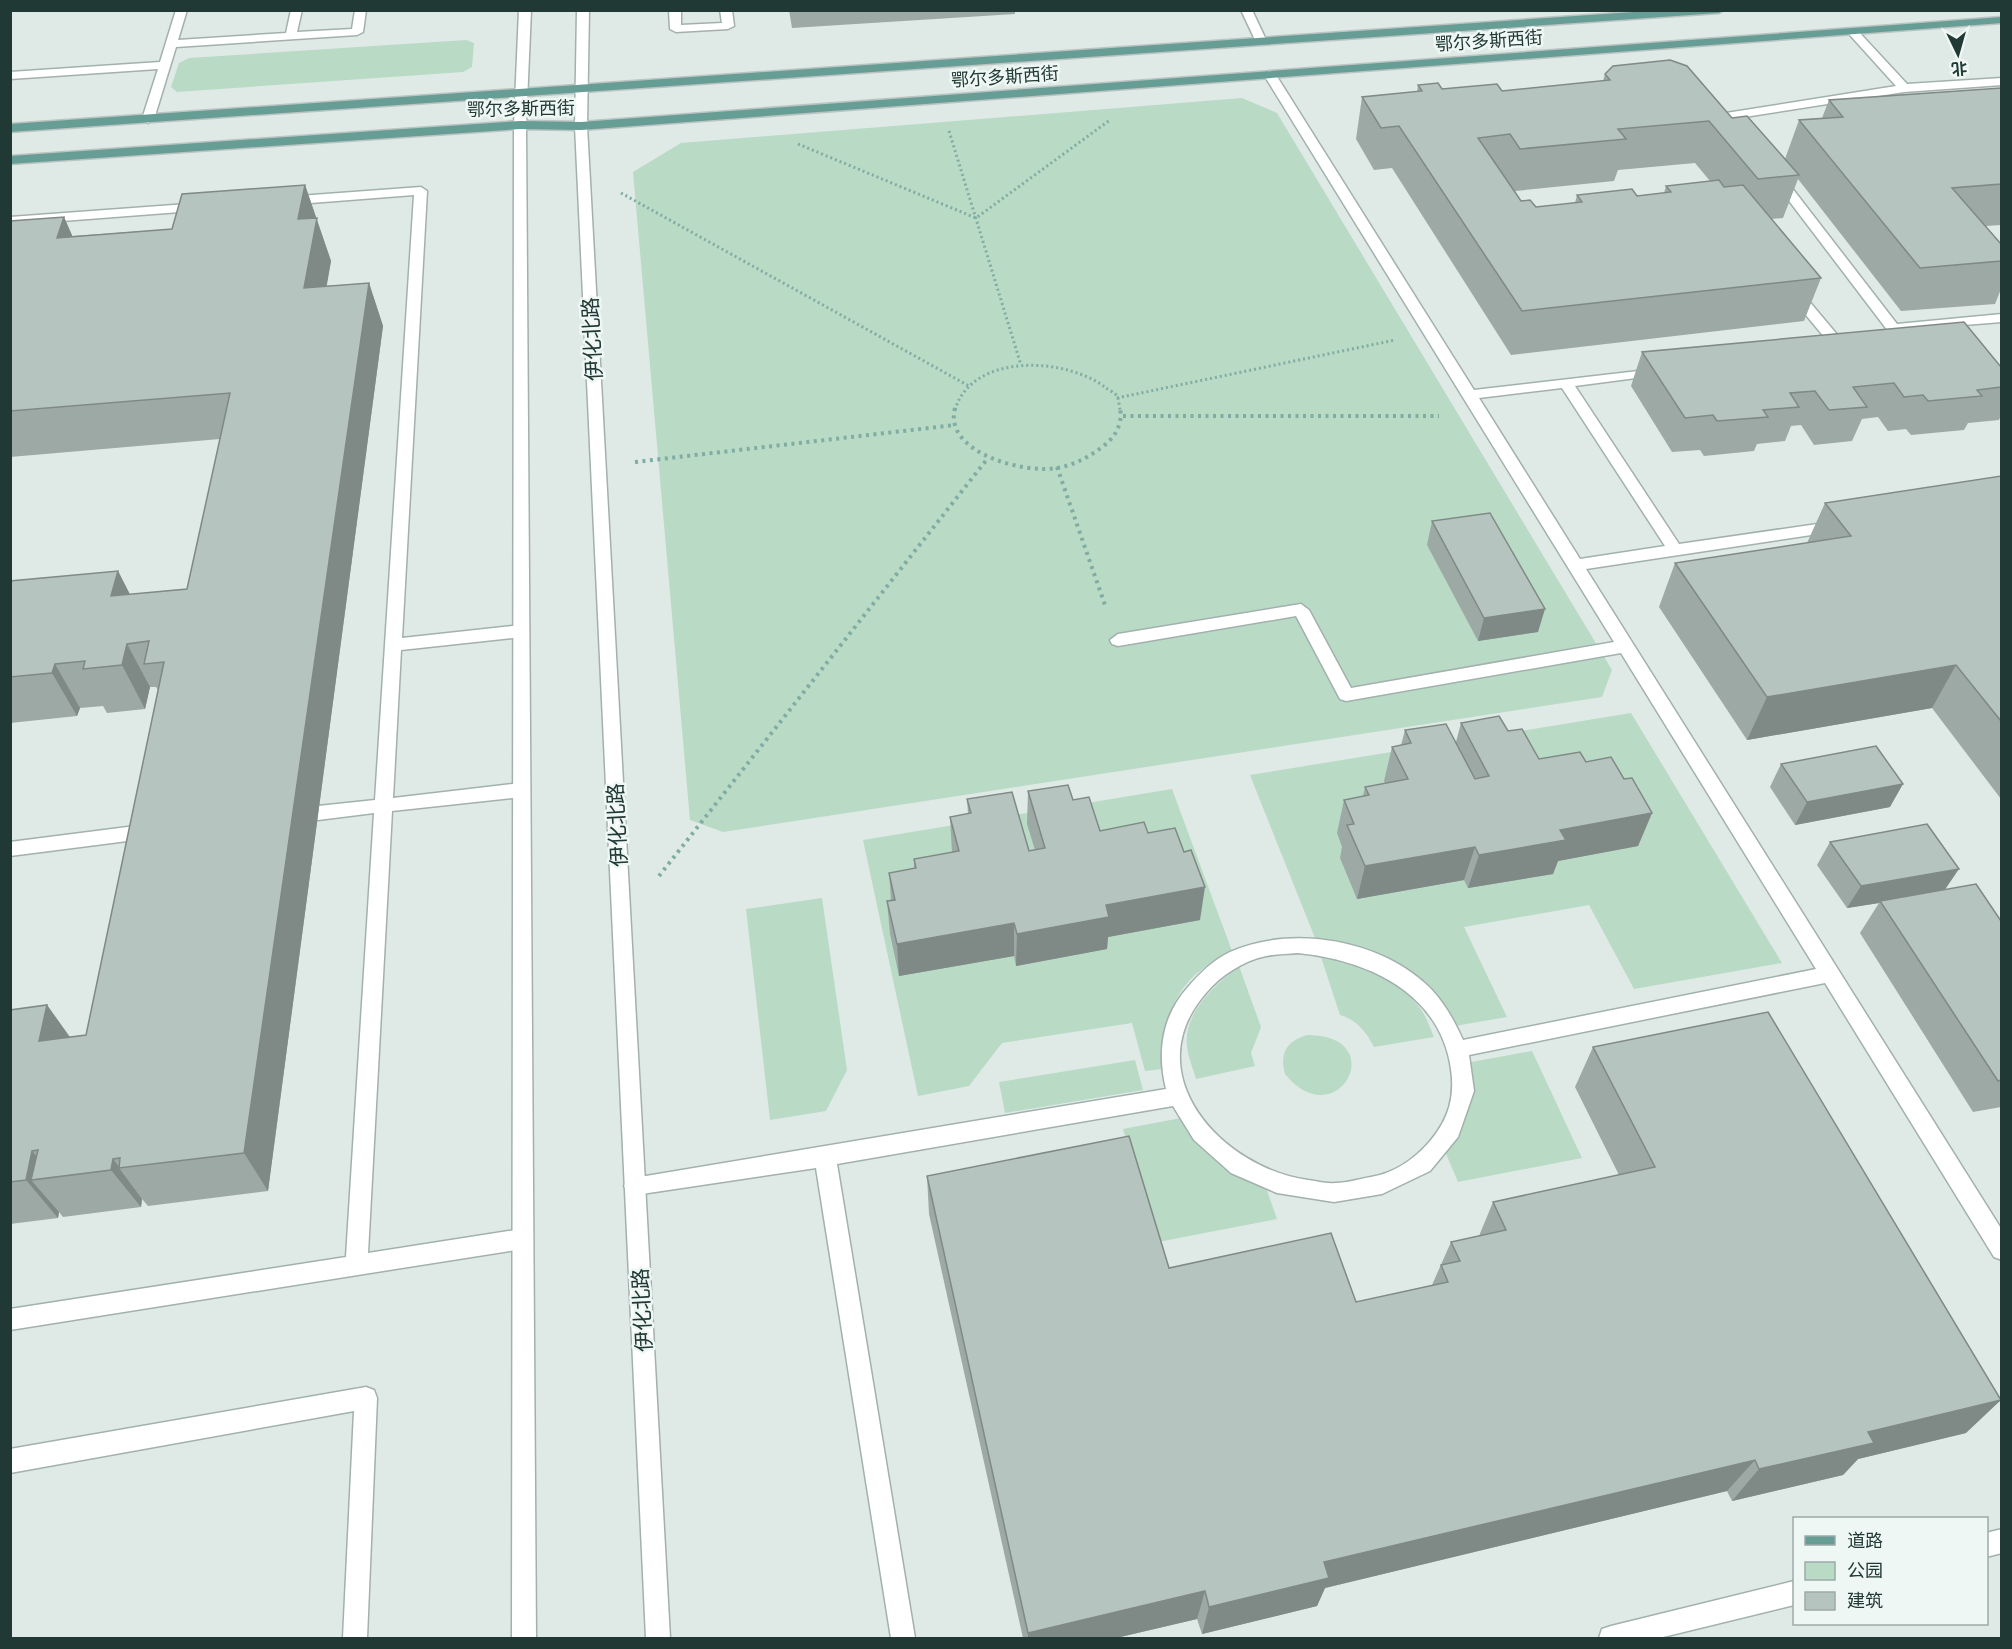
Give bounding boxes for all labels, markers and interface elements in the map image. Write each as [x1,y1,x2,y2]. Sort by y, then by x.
north arrow [1928,24,1988,84]
street label: 鄂尔多斯西街 [1434,26,1544,56]
text: 北 [1950,58,1968,79]
street label: 鄂尔多斯西街 [950,62,1060,92]
street label: 鄂尔多斯西街 [467,97,575,121]
street label: 伊化北路 [577,296,607,382]
street label: 伊化北路 [602,782,632,868]
street label: 伊化北路 [627,1267,657,1353]
legend [1793,1517,1988,1625]
text: 道路 [1847,1530,1883,1552]
text: 公园 [1847,1560,1883,1582]
text: 建筑 [1847,1590,1883,1612]

